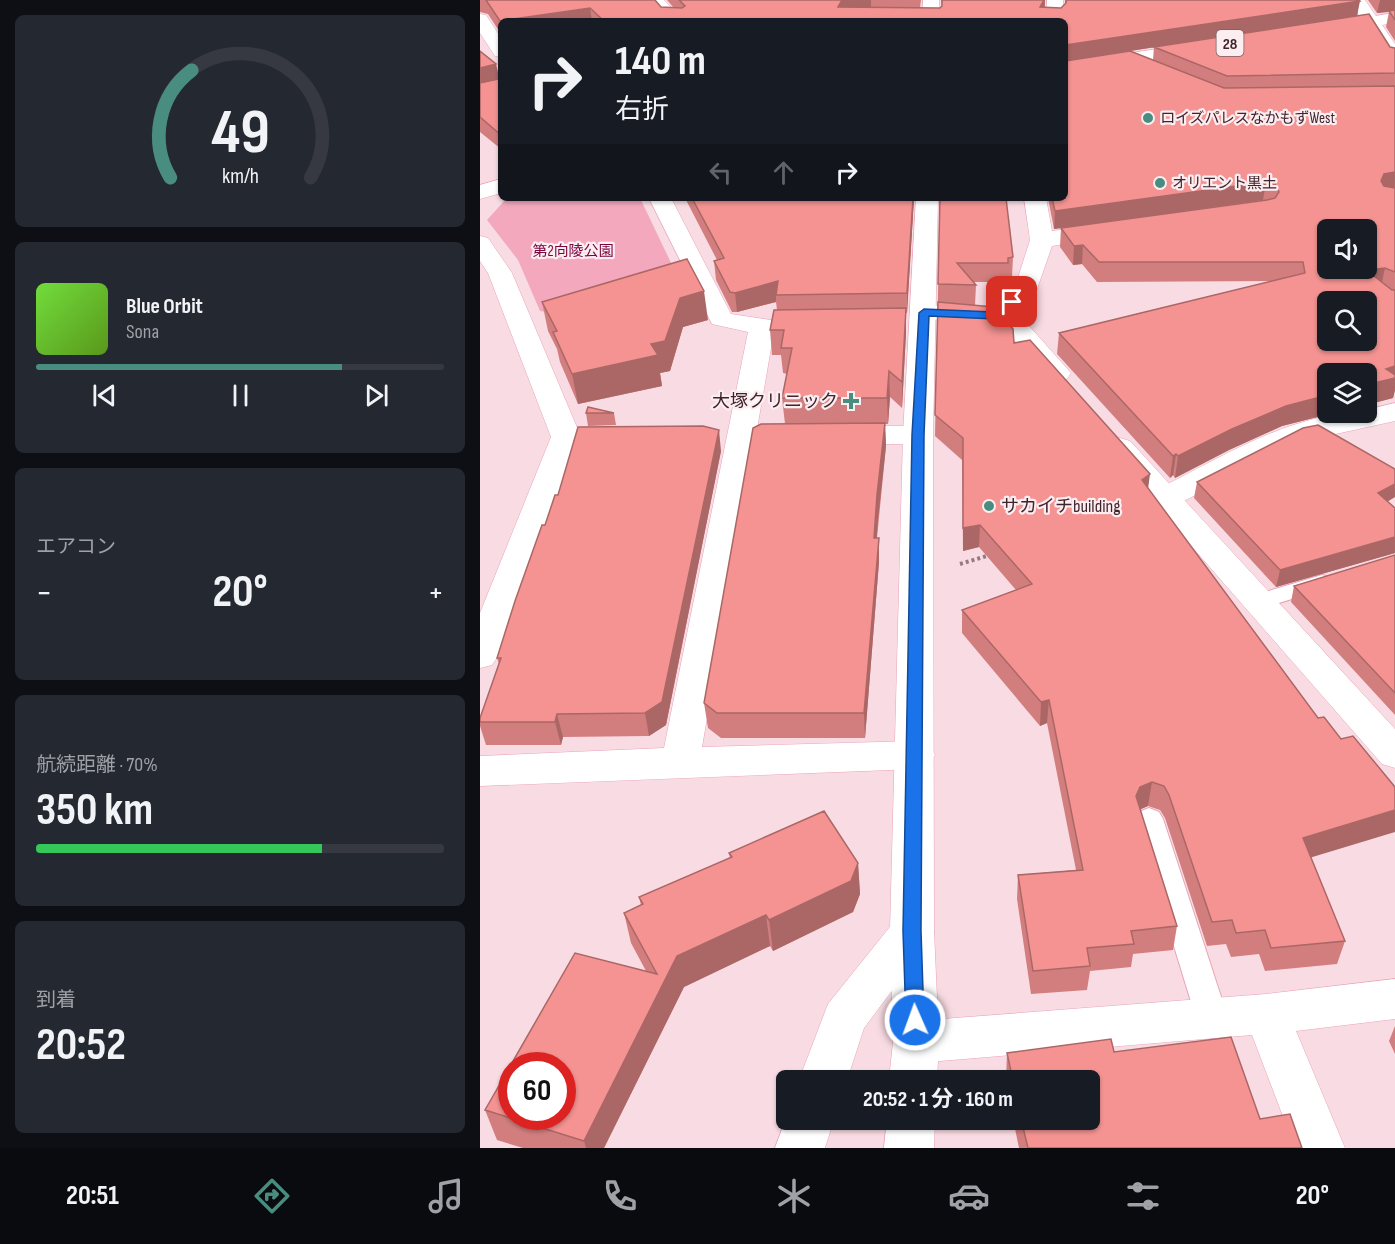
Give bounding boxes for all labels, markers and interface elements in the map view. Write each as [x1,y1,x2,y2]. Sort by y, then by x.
road number: 28 [1216,30,1244,56]
text: 140 m [615,36,706,87]
icon: right [516,42,594,120]
text: 右折 [615,94,669,126]
text: 49 [211,96,269,171]
place label: ロイズパレスなかもずWest [1160,109,1335,128]
marker: ロイズパレスなかもずWest [1141,111,1155,125]
icon: left [704,156,737,189]
icon: ahead [767,156,800,189]
icon: right [830,156,863,189]
text: km/h [221,164,259,189]
place label: オリエント黒土 [1172,174,1277,193]
marker: オリエント黒土 [1153,176,1167,190]
map controls [1317,219,1377,423]
button: sound [1317,219,1377,279]
park label: 第2向陵公園 [532,242,614,261]
pin [986,276,1037,327]
icon: arrive [995,285,1028,318]
button: search [1317,291,1377,351]
text: Blue Orbit [126,293,203,320]
text: Sona [126,320,159,344]
button: layers [1317,363,1377,423]
icon: previous [88,379,121,412]
icon: pause [224,379,257,412]
icon: next [360,379,393,412]
place label: 大塚クリニック [712,391,838,412]
marker: 大塚クリニック [842,392,860,410]
place label: サカイチbuilding [1001,496,1120,517]
marker: サカイチbuilding [982,499,996,513]
text: エアコン [36,535,116,559]
text: 20° [212,565,268,620]
text: − [36,573,52,613]
text: + [428,573,444,613]
text: 航続距離 · 70% [36,753,158,777]
text: 350 km [36,783,153,838]
text: 到着 [36,988,76,1012]
position arrow [883,988,947,1052]
text: 20:52 [36,1018,126,1073]
speed limit sign: 60 [498,1052,576,1130]
text: 20:52 · 1 分 · 160 m [863,1086,1013,1113]
icon: directions [251,1175,293,1217]
icon: music [425,1175,467,1217]
icon: phone [599,1175,641,1217]
icon: climate [773,1175,815,1217]
icon: car [948,1175,990,1217]
icon: filters [1122,1175,1164,1217]
text: 20:51 [66,1180,119,1212]
text: 20° [1296,1180,1329,1212]

